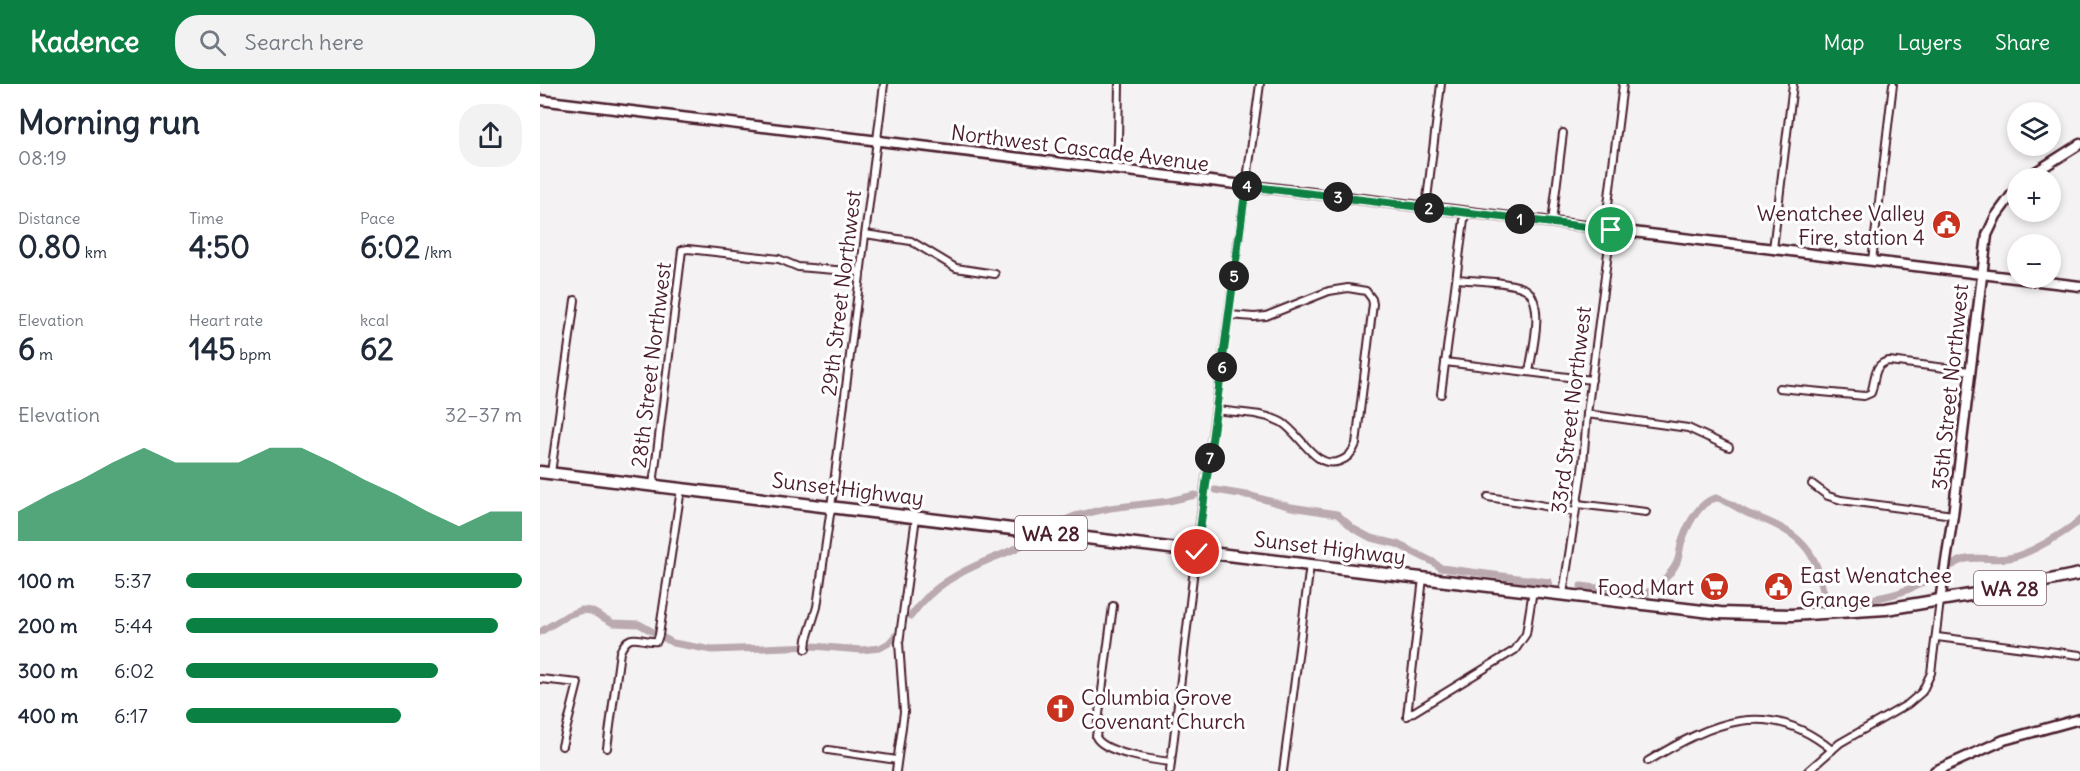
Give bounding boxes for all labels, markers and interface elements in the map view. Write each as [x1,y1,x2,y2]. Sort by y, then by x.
search box [175,15,595,69]
text: Kadence [30,24,139,60]
icon: search [196,26,229,59]
text: Search here [244,28,364,56]
text: Map [1824,29,1864,56]
text: Layers [1897,29,1962,56]
text: Share [1995,29,2050,56]
text: Morning run [18,101,200,143]
map controls [2007,102,2061,288]
button: layers [2007,102,2061,156]
button: share [459,104,522,167]
street label: Northwest Cascade Avenue [949,119,1211,177]
text: 08:19 [18,145,67,170]
button: + [2007,168,2061,222]
pin: 4 [1232,171,1262,201]
text: 4 [1242,176,1252,196]
pin: 3 [1323,182,1353,212]
text: 3 [1333,187,1343,207]
street label: 29th Street Northwest [815,189,867,397]
pin: 2 [1414,193,1444,223]
text: 2 [1425,198,1433,218]
place label: Wenatchee Valley Fire, station 4 [1757,200,1925,251]
pin: 1 [1505,204,1535,234]
pin [1585,204,1636,255]
text: Distance [18,208,80,228]
text: Time [189,208,224,228]
text: Pace [360,208,395,228]
text: 1 [1517,209,1523,229]
public building icon: Wenatchee Valley Fire, station 4 [1930,209,1962,241]
icon: arrive [1594,213,1627,246]
text: 0.80 [18,228,81,266]
text: 4:50 [189,228,250,266]
text: 6:02 [360,228,420,266]
button: − [2007,234,2061,288]
text: km [81,242,107,262]
text: /km [420,242,452,262]
street label: 28th Street Northwest [625,261,677,469]
pin: 5 [1219,261,1249,291]
text: 5 [1229,266,1239,286]
street label: 35th Street Northwest [1926,282,1974,492]
street label: 33rd Street Northwest [1545,305,1597,515]
text: Elevation [18,310,84,330]
text: Heart rate [189,310,263,330]
text: kcal [360,310,389,330]
text: 6 [18,330,35,368]
text: 145 [189,330,236,368]
text: 62 [360,330,394,368]
text: m [35,344,53,364]
text: bpm [236,344,271,364]
pin: 6 [1207,352,1237,382]
text: 6 [1217,357,1227,377]
text: Elevation [18,402,100,427]
text: 32–37 m [445,402,522,427]
pin: 7 [1195,443,1225,473]
text: 7 [1206,448,1214,468]
street label: Sunset Highway [771,466,925,512]
road number: WA 28 [1015,516,1087,550]
street label: Sunset Highway [1253,525,1407,571]
pin [1171,526,1222,577]
icon: check [1180,535,1213,568]
place label: East Wenatchee Grange [1800,562,1952,613]
text: 100 m [18,568,75,593]
text: 5:37 [114,568,151,593]
supermarket icon: Food Mart [1699,571,1731,603]
public building icon: East Wenatchee Grange [1763,571,1795,603]
road number: WA 28 [1974,571,2046,605]
place label: Food Mart [1598,574,1694,601]
text: 200 m [18,613,78,638]
text: 5:44 [114,613,153,638]
text: 300 m [18,658,78,683]
text: 6:02 [114,658,154,683]
place label: Columbia Grove Covenant Church [1081,684,1245,735]
church icon: Columbia Grove Covenant Church [1044,693,1076,725]
text: 400 m [18,703,78,728]
text: 6:17 [114,703,148,728]

